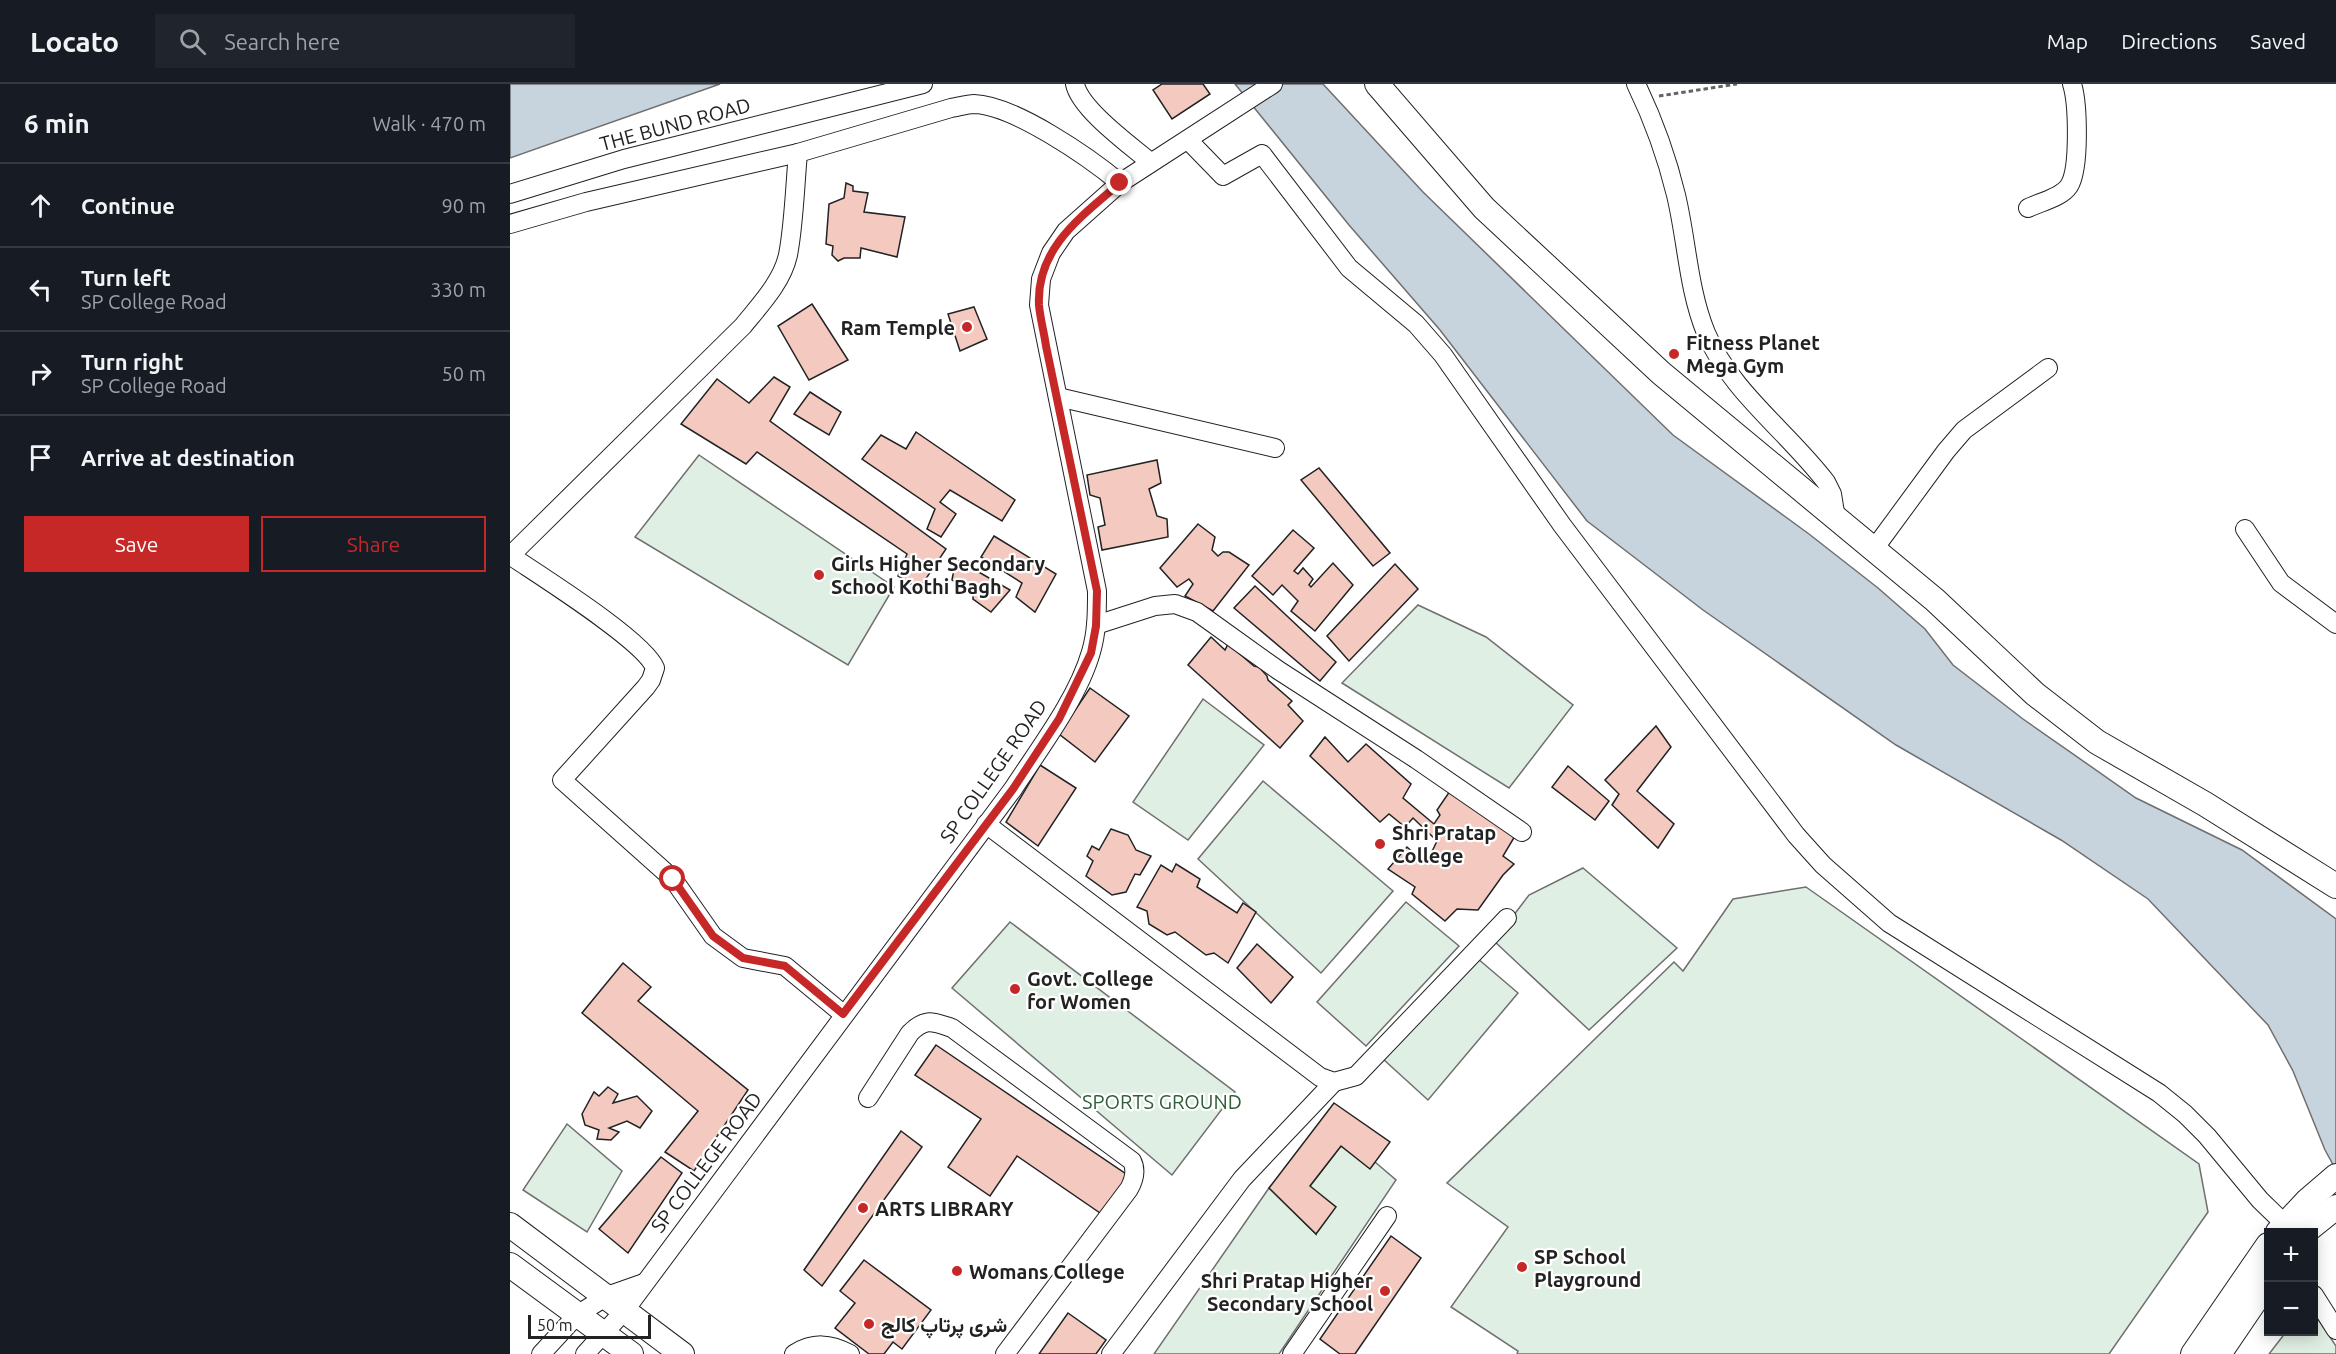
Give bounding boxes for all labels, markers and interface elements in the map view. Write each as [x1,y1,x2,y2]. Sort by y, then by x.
search box [155,14,575,68]
icon: search [176,25,209,58]
text: Locato [30,26,119,57]
text: Search here [224,29,340,54]
text: Map [2047,29,2088,53]
text: Directions [2121,29,2217,53]
text: Saved [2250,29,2306,53]
street label: THE BUND ROAD [597,93,753,155]
text: 6 min [24,109,90,138]
text: Walk · 470 m [373,112,486,135]
route end [1106,169,1132,195]
icon: ahead [24,189,57,222]
text: Continue [81,193,175,218]
text: 90 m [442,194,486,217]
text: Turn left [81,265,171,290]
icon: left [24,273,57,306]
text: 330 m [430,278,486,301]
text: SP College Road [81,290,227,313]
place label: Ram Temple [840,316,955,339]
marker: Ram Temple [960,320,974,334]
place label: Fitness Planet Mega Gym [1686,331,1820,377]
marker: Fitness Planet Mega Gym [1667,347,1681,361]
text: Turn right [81,349,183,374]
icon: right [24,357,57,390]
text: 50 m [442,362,486,385]
text: SP College Road [81,374,227,397]
icon: arrive [24,441,57,474]
text: Arrive at destination [81,445,295,470]
button: Save [24,516,249,572]
button: Share [261,516,486,572]
place label: Girls Higher Secondary School Kothi Bagh [831,552,1046,598]
marker: Girls Higher Secondary School Kothi Bagh [812,568,826,582]
street label: SP COLLEGE ROAD [935,695,1051,847]
place label: Shri Pratap College [1392,821,1496,867]
marker: Shri Pratap College [1373,837,1387,851]
route start [659,865,685,891]
place label: Govt. College for Women [1027,967,1154,1013]
marker: Govt. College for Women [1008,982,1022,996]
street label: SP COLLEGE ROAD [646,1087,766,1237]
park label: SPORTS GROUND [1082,1090,1242,1113]
place label: ARTS LIBRARY [875,1197,1014,1220]
marker: ARTS LIBRARY [856,1201,870,1215]
map controls [2264,1228,2318,1336]
button: + [2264,1228,2318,1282]
place label: SP School Playground [1534,1245,1641,1291]
place label: Womans College [969,1260,1125,1283]
marker: SP School Playground [1515,1260,1529,1274]
marker: Womans College [950,1264,964,1278]
place label: Shri Pratap Higher Secondary School [1201,1269,1374,1315]
button: − [2264,1282,2318,1336]
marker: Shri Pratap Higher Secondary School [1378,1284,1392,1298]
scale bar [528,1312,651,1340]
place label: شری پرتاپ کالج [881,1313,1007,1339]
text: 50 m [537,1316,573,1334]
marker: شری پرتاپ کالج [862,1317,876,1331]

